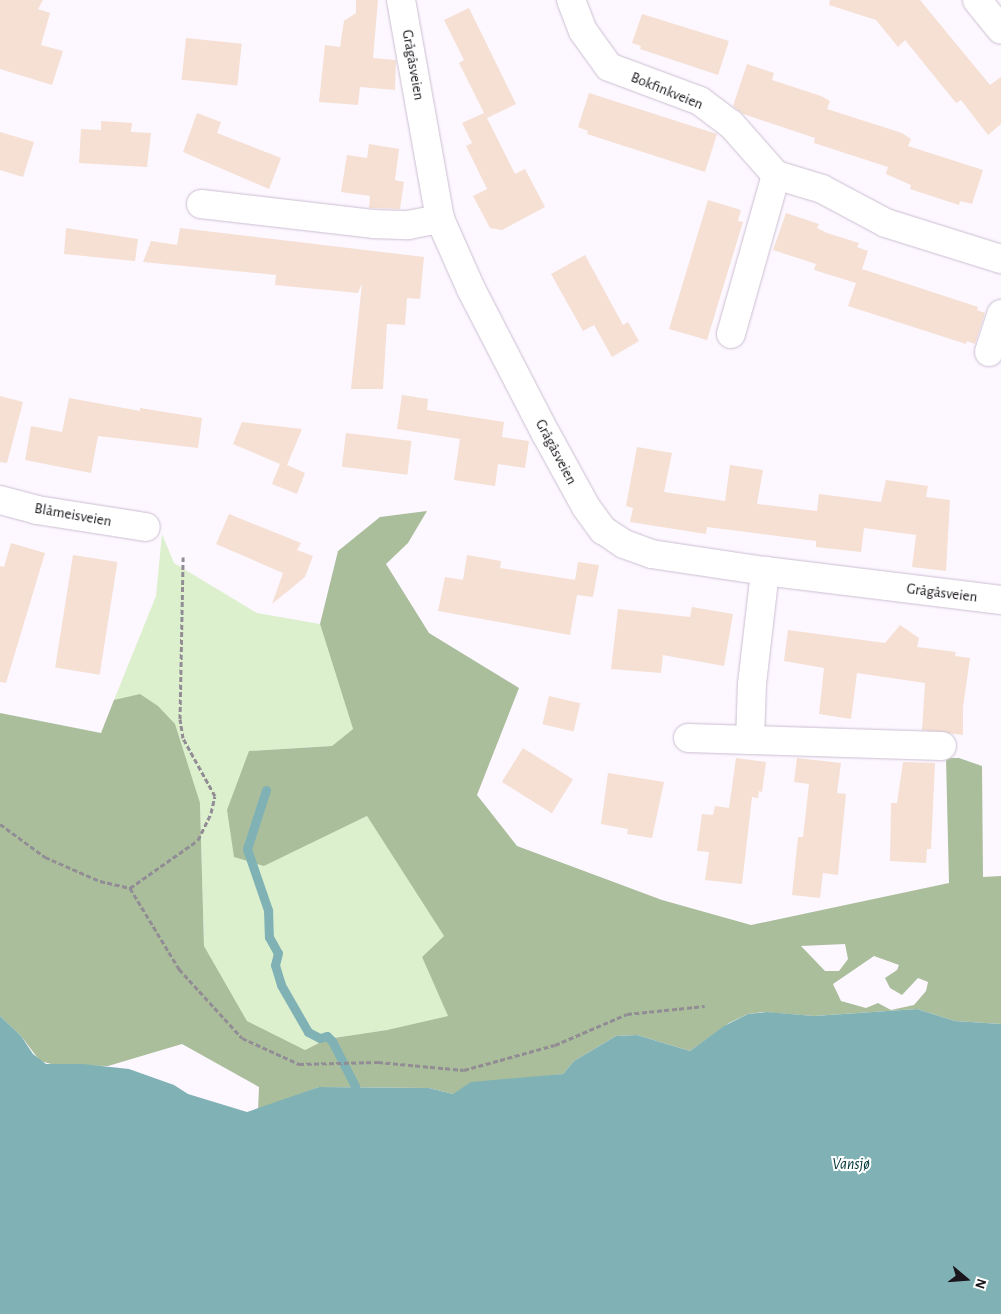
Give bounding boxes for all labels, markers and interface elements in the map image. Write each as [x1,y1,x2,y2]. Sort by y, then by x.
street label: Grågåsveien [398,28,428,102]
street label: Bokfinkveien [628,68,706,114]
street label: Grågåsveien [531,416,581,488]
street label: Blåmeisveien [33,499,113,531]
street label: Grågåsveien [906,580,978,606]
water label: Vansjø [832,1154,870,1174]
north arrow [941,1254,991,1304]
text: N [972,1277,988,1290]

